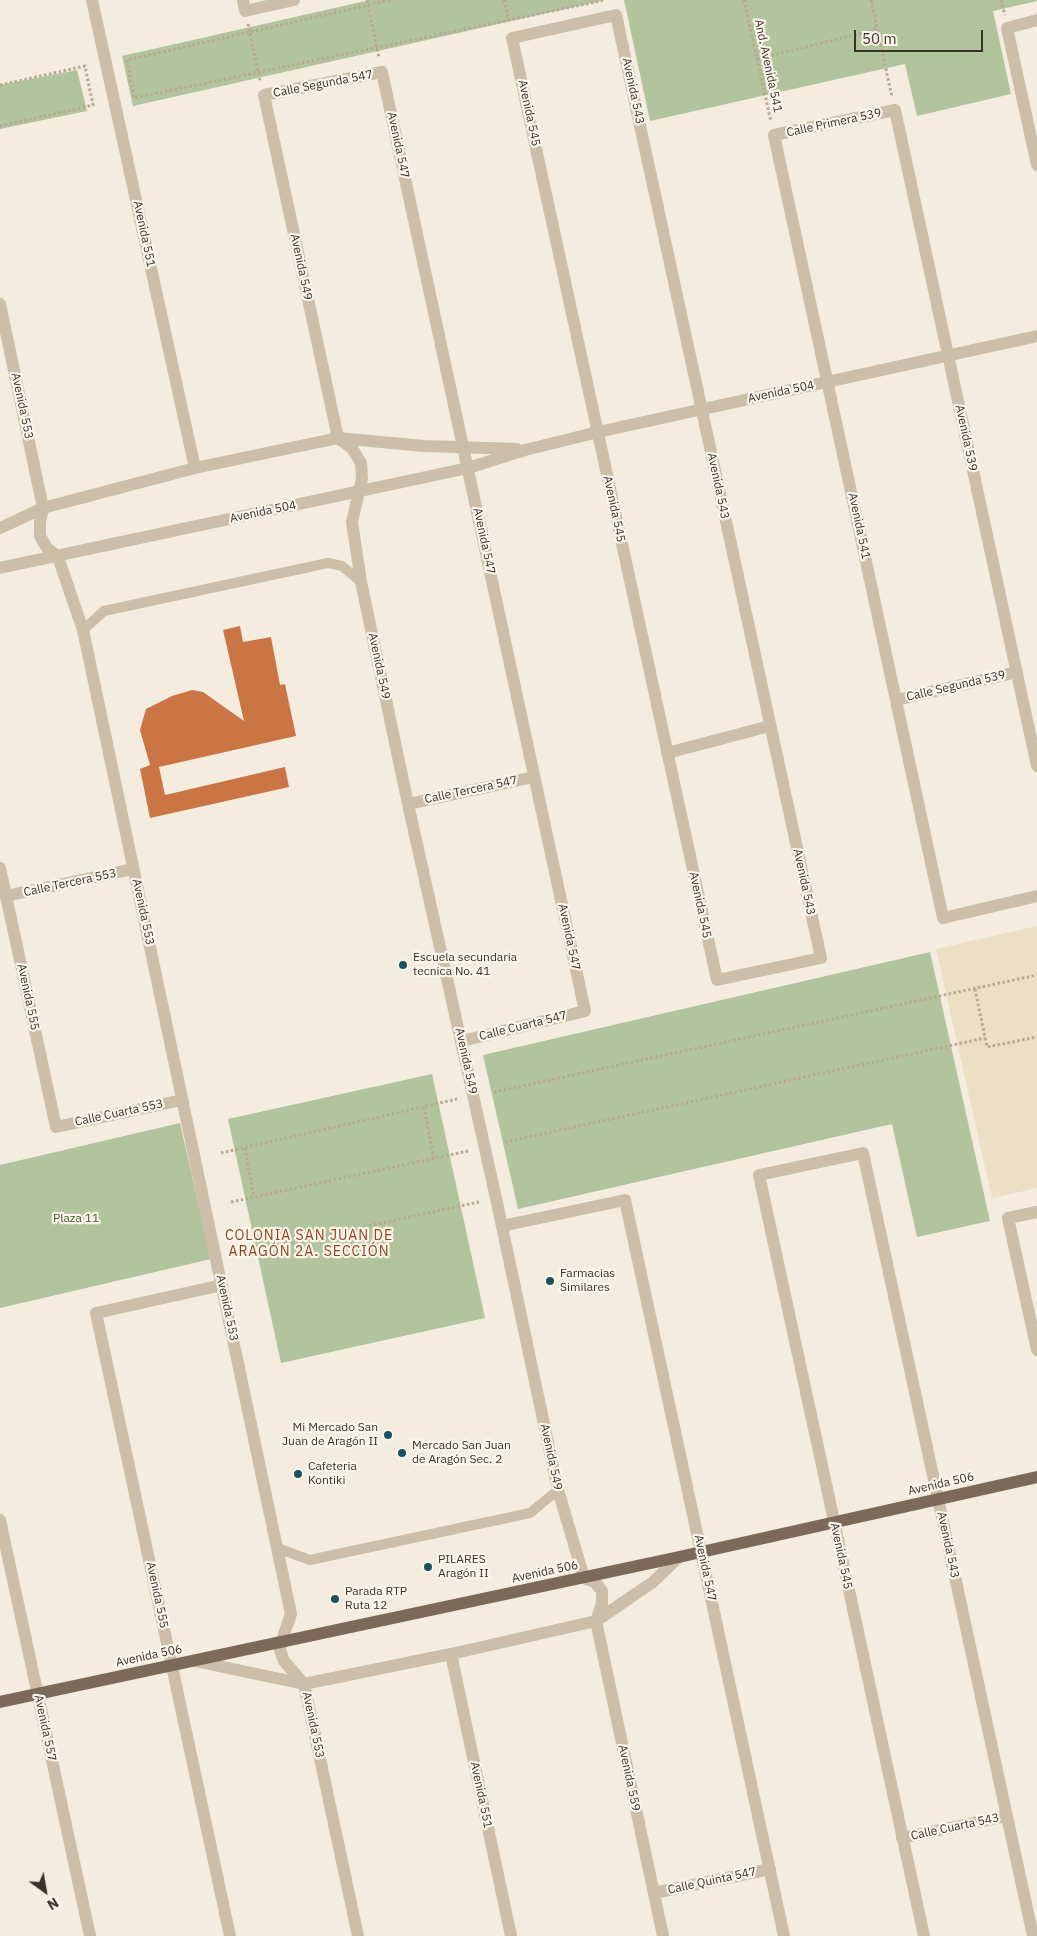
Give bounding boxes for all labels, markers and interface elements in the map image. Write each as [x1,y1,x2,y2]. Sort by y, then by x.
street label: And. Avenida 541 [751,18,785,114]
scale bar [857,20,986,52]
text: 50 m [862,29,897,48]
street label: Avenida 543 [619,57,647,125]
street label: Calle Segunda 547 [272,67,374,101]
street label: Avenida 545 [515,79,543,147]
street label: Calle Primera 539 [785,106,883,140]
street label: Avenida 547 [384,111,412,179]
street label: Avenida 551 [130,200,158,268]
street label: Avenida 549 [287,233,315,301]
street label: Avenida 553 [8,372,36,440]
street label: Avenida 504 [747,378,815,406]
street label: Avenida 539 [952,404,980,472]
street label: Avenida 543 [704,452,732,520]
street label: Avenida 545 [600,475,628,543]
street label: Avenida 541 [845,492,873,560]
street label: Avenida 504 [229,498,297,526]
street label: Avenida 547 [470,507,498,575]
street label: Avenida 549 [365,632,393,700]
street label: Calle Segunda 539 [905,668,1007,704]
street label: Calle Tercera 547 [423,773,519,807]
street label: Avenida 543 [790,848,818,916]
street label: Calle Tercera 553 [22,866,118,900]
street label: Avenida 545 [686,871,714,939]
street label: Avenida 553 [129,878,157,946]
street label: Avenida 547 [555,903,583,971]
place label: Escuela secundaria tecnica No. 41 [413,951,517,979]
marker: Escuela secundaria tecnica No. 41 [397,959,409,971]
street label: Avenida 555 [14,963,42,1031]
street label: Calle Cuarta 547 [478,1008,568,1044]
street label: Avenida 549 [452,1027,480,1095]
street label: Calle Cuarta 553 [74,1097,164,1129]
park label: Plaza 11 [53,1212,99,1226]
district label: COLONIA SAN JUAN DE ARAGÓN 2A. SECCIÓN [223,1228,395,1260]
place label: Farmacias Similares [560,1267,615,1295]
street label: Avenida 553 [213,1274,241,1342]
marker: Farmacias Similares [544,1275,556,1287]
place label: Mi Mercado San Juan de Aragón II [282,1421,378,1449]
street label: Avenida 549 [537,1423,565,1491]
marker: Mi Mercado San Juan de Aragón II [382,1429,394,1441]
place label: Mercado San Juan de Aragón Sec. 2 [412,1439,511,1467]
marker: Mercado San Juan de Aragón Sec. 2 [396,1447,408,1459]
place label: Cafeteria Kontiki [308,1460,357,1488]
marker: Cafeteria Kontiki [292,1468,304,1480]
street label: Avenida 506 [907,1469,975,1499]
street label: Avenida 543 [934,1511,962,1579]
street label: Avenida 545 [827,1522,855,1590]
street label: Avenida 547 [691,1534,719,1602]
place label: PILARES Aragón II [438,1553,489,1581]
street label: Avenida 506 [511,1558,579,1586]
street label: Avenida 555 [143,1561,171,1629]
marker: PILARES Aragón II [422,1561,434,1573]
place label: Parada RTP Ruta 12 [345,1585,407,1613]
marker: Parada RTP Ruta 12 [329,1593,341,1605]
street label: Avenida 506 [115,1642,183,1670]
street label: Avenida 553 [299,1691,327,1759]
street label: Avenida 557 [31,1694,59,1762]
street label: Avenida 559 [615,1744,643,1812]
street label: Avenida 551 [467,1761,495,1829]
street label: Calle Cuarta 543 [910,1811,1000,1843]
street label: Calle Quinta 547 [667,1865,757,1897]
north arrow [20,1866,70,1916]
text: N [44,1893,62,1914]

